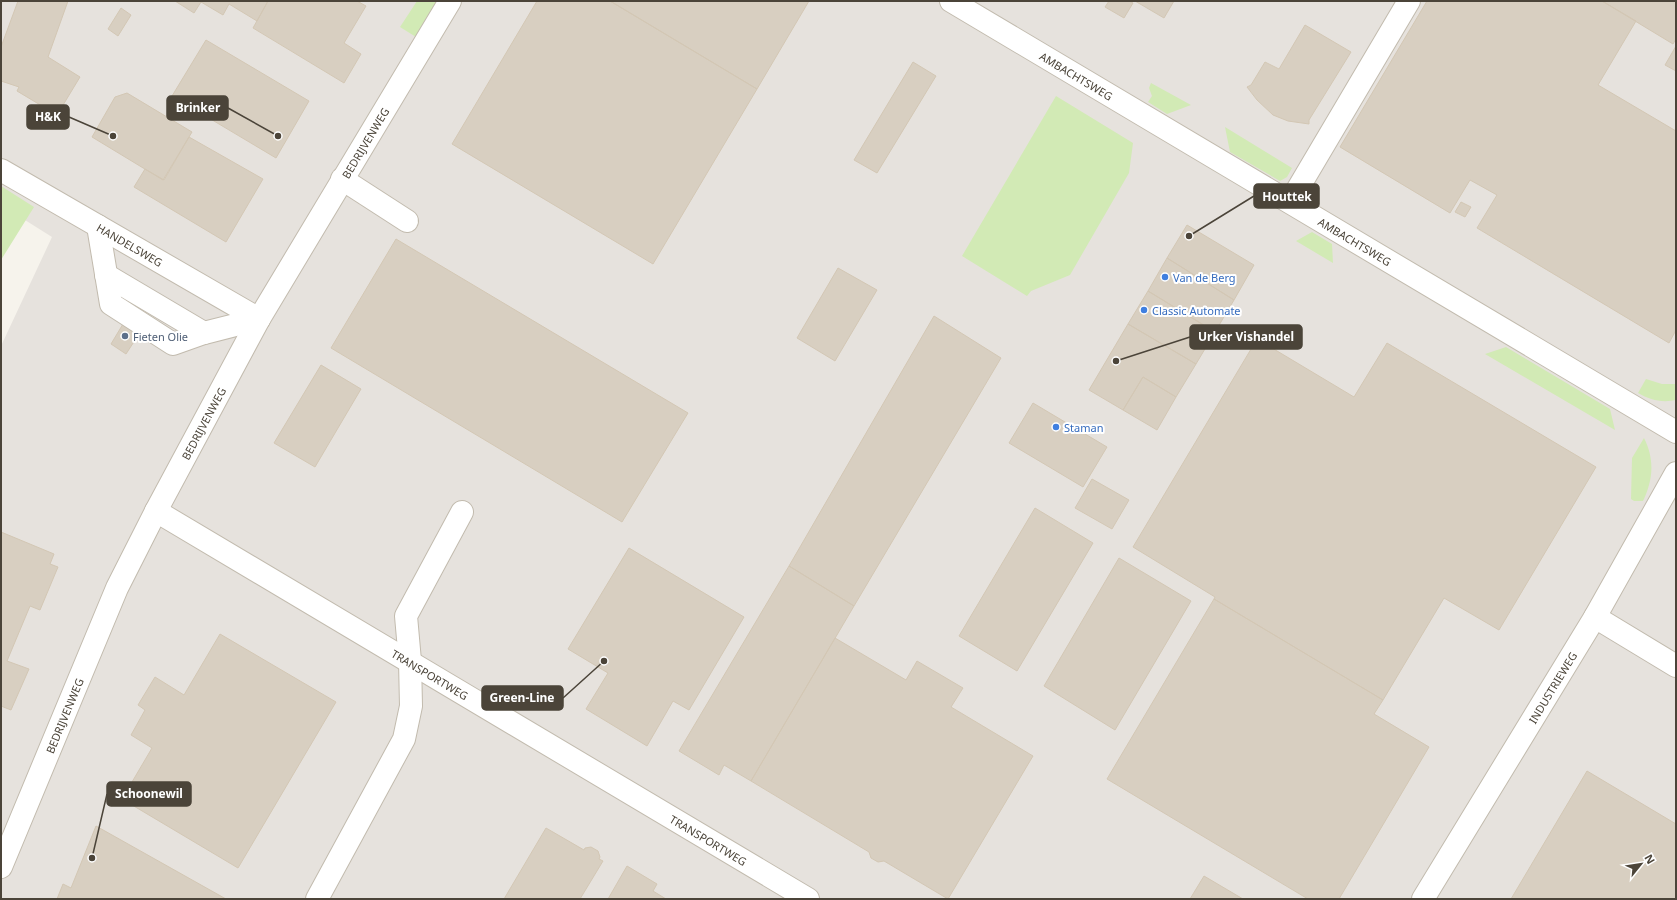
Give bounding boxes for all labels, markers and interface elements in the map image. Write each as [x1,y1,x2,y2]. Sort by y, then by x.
street label: AMBACHTSWEG [1037,48,1116,103]
callout: Brinker [167,96,228,120]
text: Brinker [176,99,221,116]
street label: BEDRIJVENWEG [338,104,392,181]
callout: H&K [27,105,69,129]
text: H&K [35,108,61,125]
callout: Houttek [1254,184,1319,208]
text: Houttek [1262,188,1312,205]
street label: AMBACHTSWEG [1316,214,1394,269]
street label: HANDELSWEG [94,220,166,269]
place label: Van de Berg [1173,270,1236,285]
marker: Van de Berg [1160,272,1170,282]
place label: Classic Automate [1152,303,1241,318]
marker: Classic Automate [1139,305,1149,315]
callout: Urker Vishandel [1190,325,1302,349]
text: Urker Vishandel [1198,328,1294,345]
place label: Fieten Olie [133,329,188,344]
marker: Fieten Olie [120,331,130,341]
street label: BEDRIJVENWEG [177,384,229,462]
place label: Staman [1064,420,1103,435]
marker: Staman [1051,422,1061,432]
street label: TRANSPORTWEG [389,645,471,703]
street label: INDUSTRIEWEG [1525,649,1580,726]
street label: BEDRIJVENWEG [42,676,86,756]
callout: Green-Line [482,686,563,710]
text: Green-Line [489,689,555,706]
callout: Schoonewil [107,782,191,806]
text: Schoonewil [115,785,183,802]
street label: TRANSPORTWEG [667,811,750,869]
north arrow [1621,844,1661,884]
text: N [1641,851,1659,866]

